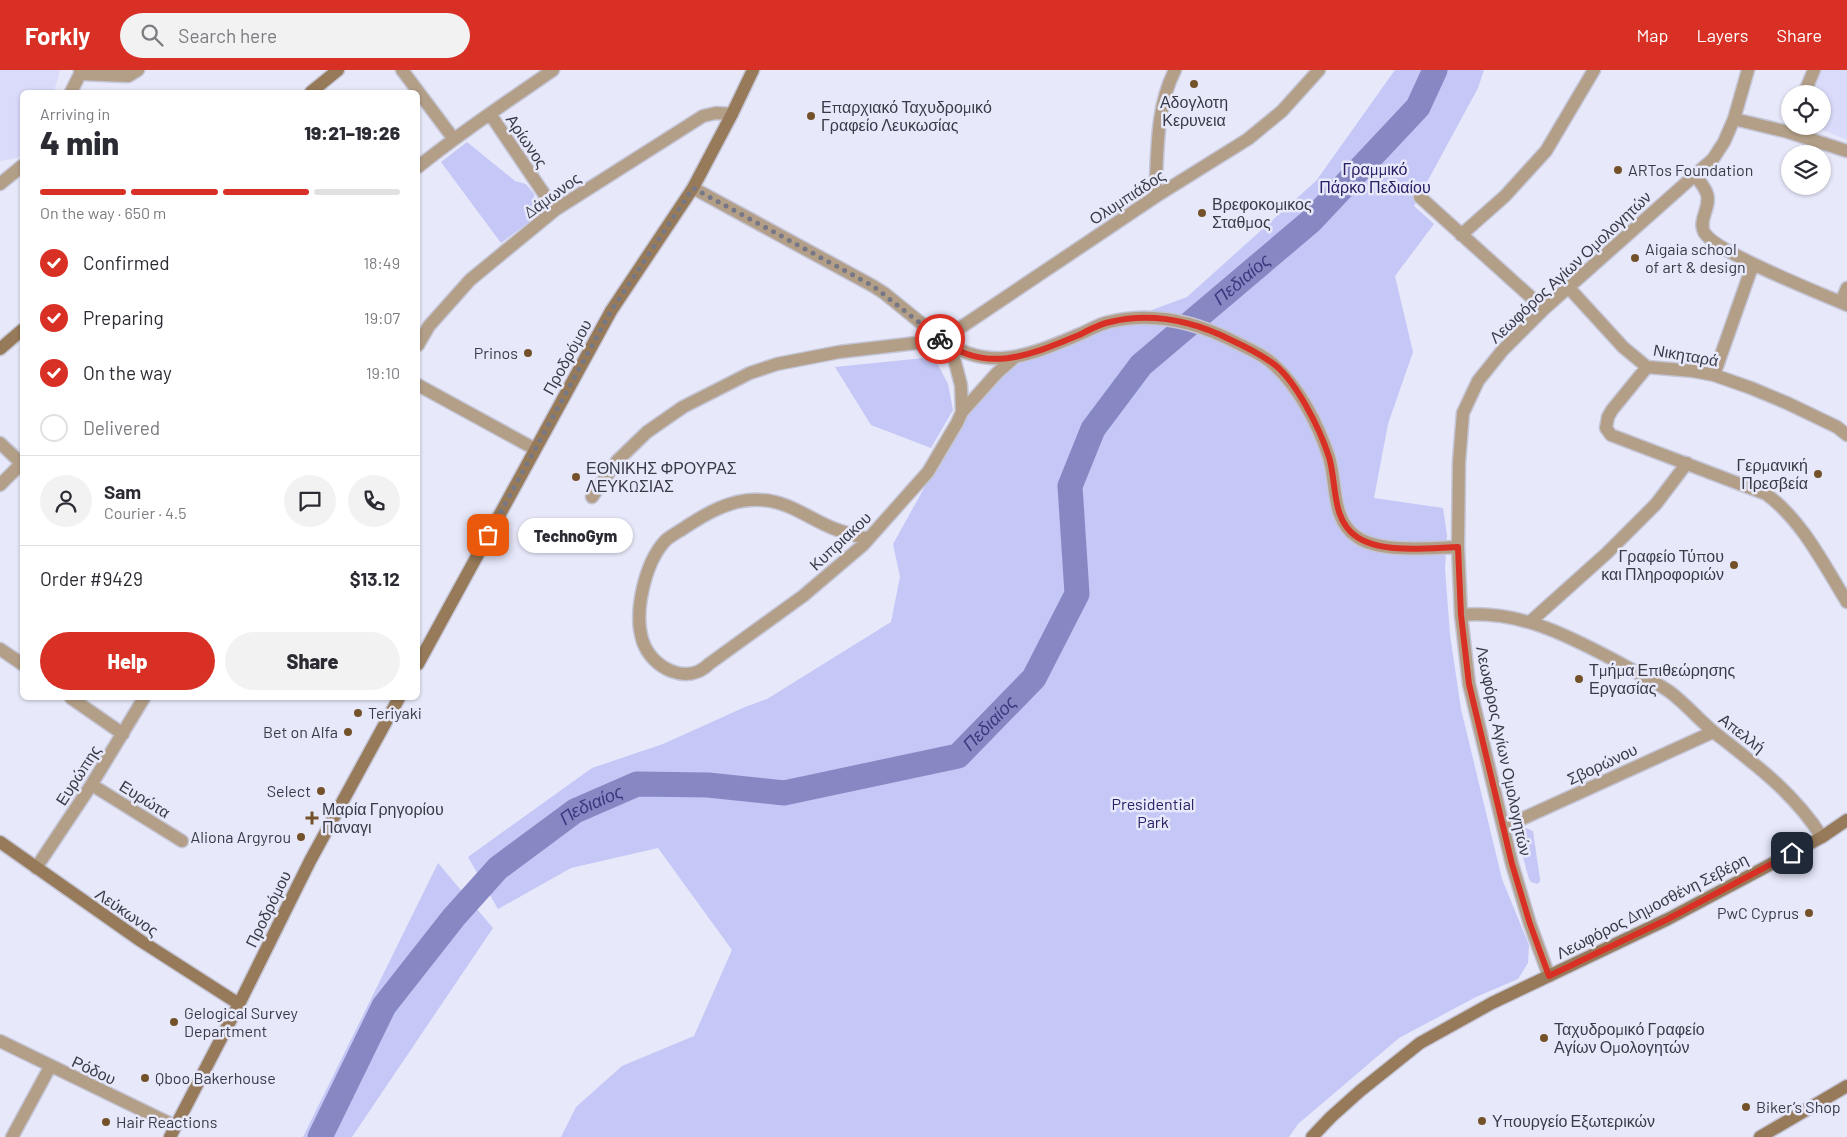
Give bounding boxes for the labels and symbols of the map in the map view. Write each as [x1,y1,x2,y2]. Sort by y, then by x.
marker: Αδογλοτη Κερυνεια [1188,78,1200,90]
place label: Αδογλοτη Κερυνεια [1160,92,1228,129]
place label: Επαρχιακό Ταχυδρομικό Γραφείο Λευκωσίας [821,97,992,134]
street label: Αρίωνος [503,110,552,171]
marker: Επαρχιακό Ταχυδρομικό Γραφείο Λευκωσίας [805,110,817,122]
park label: Γραμμικό Πάρκο Πεδιαίου [1319,159,1431,196]
place label: ARTos Foundation [1628,160,1753,179]
marker: ARTos Foundation [1612,164,1624,176]
street label: Ολυμπιάδος [1085,165,1168,228]
street label: Δάμωνος [520,168,584,221]
street label: Λεωφόρος Αγίων Ομολογητών [1485,187,1654,347]
place label: Βρεφοκομικος Σταθμος [1212,194,1312,231]
marker: Βρεφοκομικος Σταθμος [1196,207,1208,219]
place label: Aigaia school of art & design [1645,239,1746,276]
water label: Πεδιαίος [1208,248,1275,309]
marker: Aigaia school of art & design [1629,252,1641,264]
courier [915,314,965,364]
street label: Προδρόμου [538,316,595,398]
street label: Νικηταρά [1652,339,1720,370]
place label: Prinos [474,343,518,362]
marker: Prinos [522,347,534,359]
place label: Γερμανική Πρεσβεία [1737,455,1808,492]
place label: ΕΘΝΙΚΗΣ ΦΡΟΥΡΑΣ ΛΕΥΚΩΣΙΑΣ [586,458,737,495]
marker: Γερμανική Πρεσβεία [1812,468,1824,480]
marker: ΕΘΝΙΚΗΣ ΦΡΟΥΡΑΣ ΛΕΥΚΩΣΙΑΣ [570,471,582,483]
street label: Κυπριακου [805,507,874,574]
pin [467,514,509,556]
callout: TechnoGym [518,518,633,552]
place label: Γραφείο Τύπου και Πληροφοριών [1601,546,1724,583]
marker: Γραφείο Τύπου και Πληροφοριών [1728,559,1740,571]
street label: Λεωφόρος Αγίων Ομολογητών [1473,644,1536,858]
place label: Τμήμα Επιθεώρησης Εργασίας [1589,660,1735,697]
marker: Τμήμα Επιθεώρησης Εργασίας [1573,673,1585,685]
water label: Πεδιαίος [957,691,1021,755]
place label: Teriyaki [368,703,422,722]
marker: Teriyaki [352,707,364,719]
street label: Απελλή [1716,709,1769,756]
place label: Bet on Alfa [263,722,338,741]
marker: Bet on Alfa [342,726,354,738]
street label: Σβορώνου [1564,739,1640,788]
street label: Ευρώπης [51,741,104,808]
street label: Ευρώτα [116,776,174,822]
water label: Πεδιαίος [554,779,626,829]
place label: Select [267,781,311,800]
marker: Select [315,785,327,797]
park label: Presidential Park [1111,794,1195,831]
place label: Μαρία Γρηγορίου Παναγι [322,799,444,836]
marker: Μαρία Γρηγορίου Παναγι [306,812,318,824]
place label: Aliona Argyrou [190,827,291,846]
marker: Aliona Argyrou [295,831,307,843]
pin [1771,832,1813,874]
street label: Λεωφόρος Δημοσθένη Σεβέρη [1553,849,1751,962]
street label: Προδρόμου [241,867,294,950]
street label: Λεύκωνος [92,884,162,940]
place label: PwC Cyprus [1717,903,1799,922]
marker: PwC Cyprus [1803,907,1815,919]
place label: Gelogical Survey Department [184,1003,299,1040]
marker: Gelogical Survey Department [168,1016,180,1028]
place label: Ταχυδρομικό Γραφείο Αγίων Ομολογητών [1554,1019,1705,1056]
marker: Ταχυδρομικό Γραφείο Αγίων Ομολογητών [1538,1032,1550,1044]
street label: Ρόδου [69,1051,119,1088]
place label: Qboo Bakerhouse [155,1068,276,1087]
marker: Qboo Bakerhouse [139,1072,151,1084]
place label: Biker’s Shop [1756,1097,1841,1116]
marker: Biker’s Shop [1740,1101,1752,1113]
place label: Υπουργείο Εξωτερικών [1492,1111,1655,1131]
place label: Hair Reactions [116,1112,217,1131]
marker: Υπουργείο Εξωτερικών [1476,1115,1488,1127]
marker: Hair Reactions [100,1116,112,1128]

